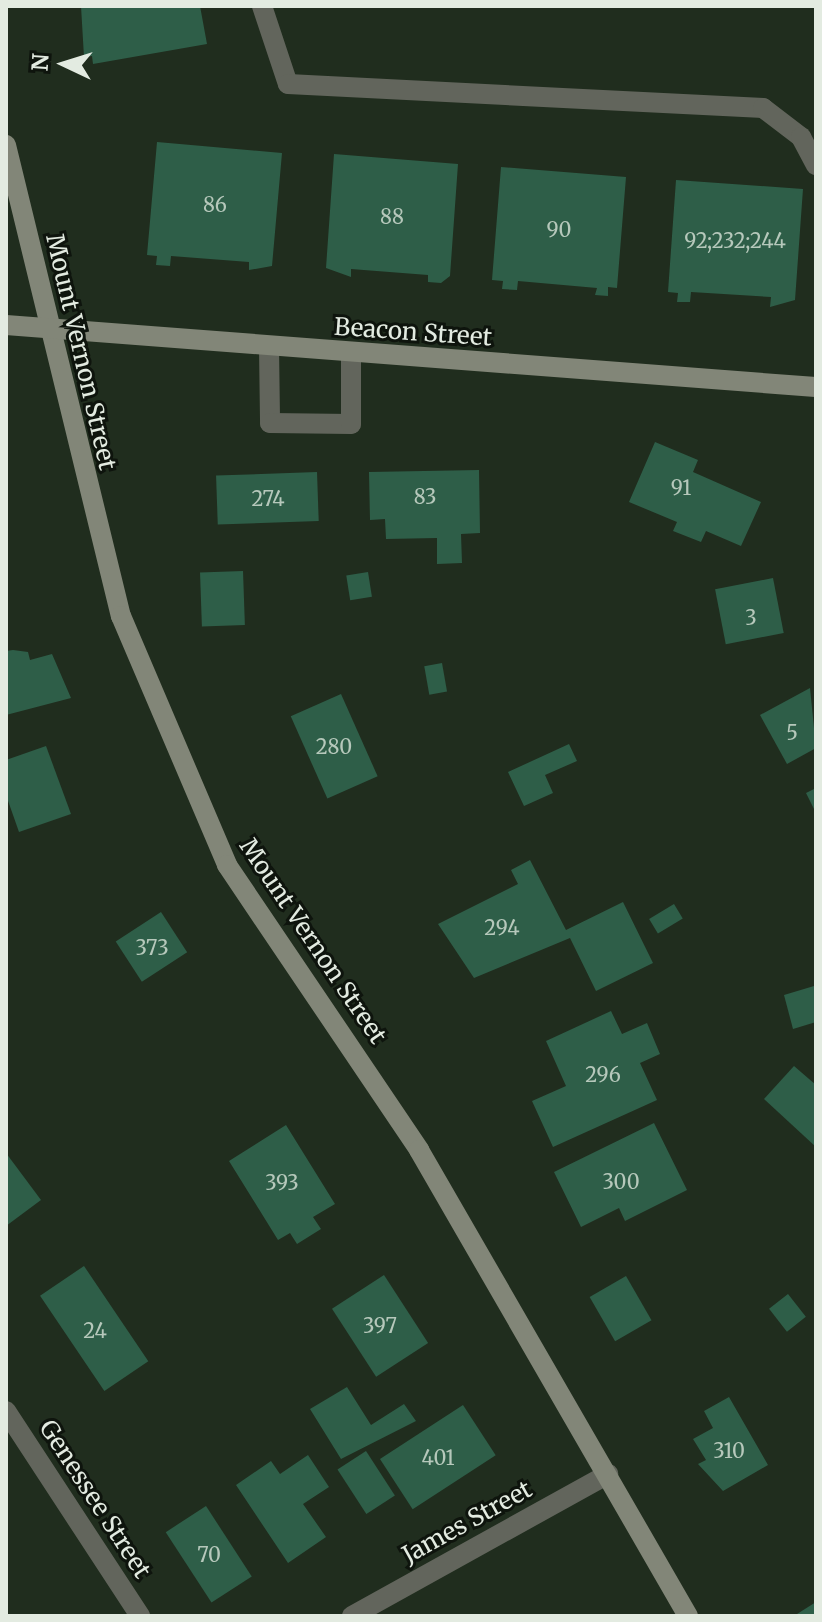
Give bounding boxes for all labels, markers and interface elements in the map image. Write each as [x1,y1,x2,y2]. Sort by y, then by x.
north arrow [24,24,104,104]
text: N [25,53,55,72]
house number: 86 [203,192,227,216]
house number: 88 [380,204,404,228]
house number: 90 [546,217,572,241]
house number: 92;232;244 [684,228,786,252]
street label: Mount Vernon Street [40,231,122,473]
street label: Beacon Street [333,312,493,352]
house number: 91 [671,475,691,499]
house number: 83 [414,484,436,508]
house number: 274 [251,486,285,510]
house number: 3 [745,605,757,629]
house number: 5 [786,720,798,744]
house number: 280 [316,734,352,758]
street label: Mount Vernon Street [234,833,392,1049]
house number: 294 [484,915,520,939]
house number: 373 [135,935,169,959]
house number: 296 [585,1062,621,1086]
house number: 300 [602,1169,640,1193]
house number: 393 [265,1170,299,1194]
house number: 397 [363,1313,397,1337]
house number: 24 [83,1318,107,1342]
street label: Genessee Street [33,1415,157,1583]
house number: 310 [713,1438,745,1462]
house number: 401 [421,1445,455,1469]
street label: James Street [397,1475,537,1569]
house number: 70 [197,1542,221,1566]

